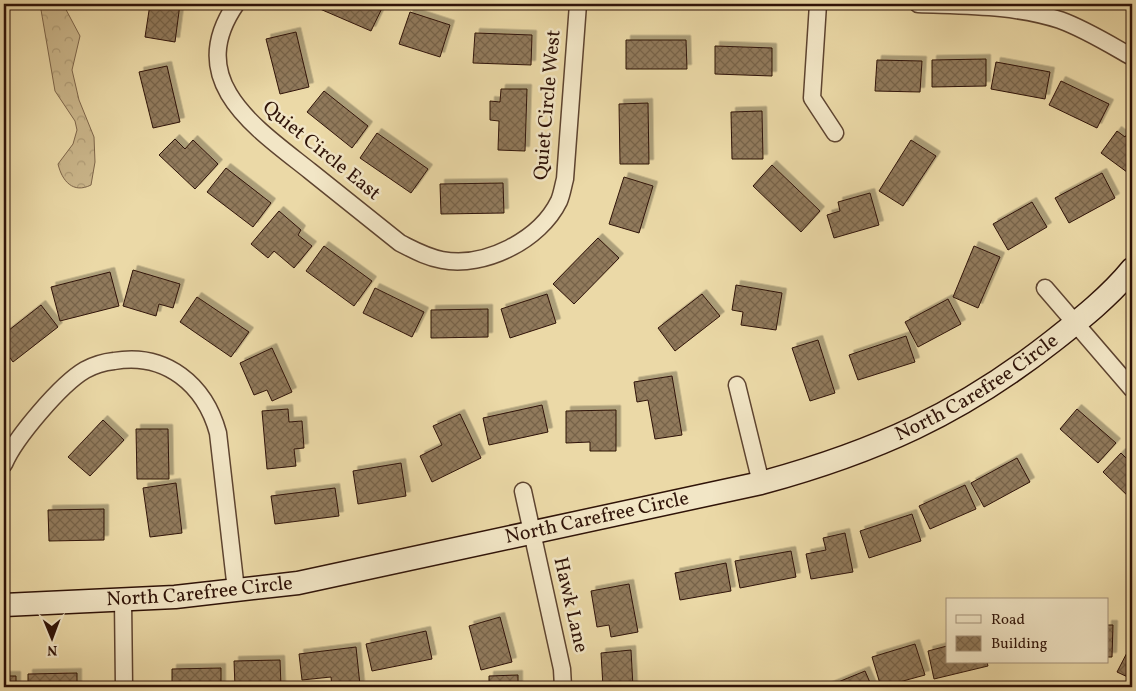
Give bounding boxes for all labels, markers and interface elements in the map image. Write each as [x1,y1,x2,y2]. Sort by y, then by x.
street label: Quiet Circle West [527,29,569,181]
street label: Quiet Circle East [256,94,386,208]
street label: North Carefree Circle [891,328,1065,449]
street label: North Carefree Circle [503,485,692,552]
street label: Hawk Lane [545,554,595,656]
street label: North Carefree Circle [106,570,294,614]
legend [946,598,1108,664]
text: Road [991,610,1025,631]
north arrow [28,614,78,664]
text: Building [991,634,1048,655]
text: N [47,640,57,659]

